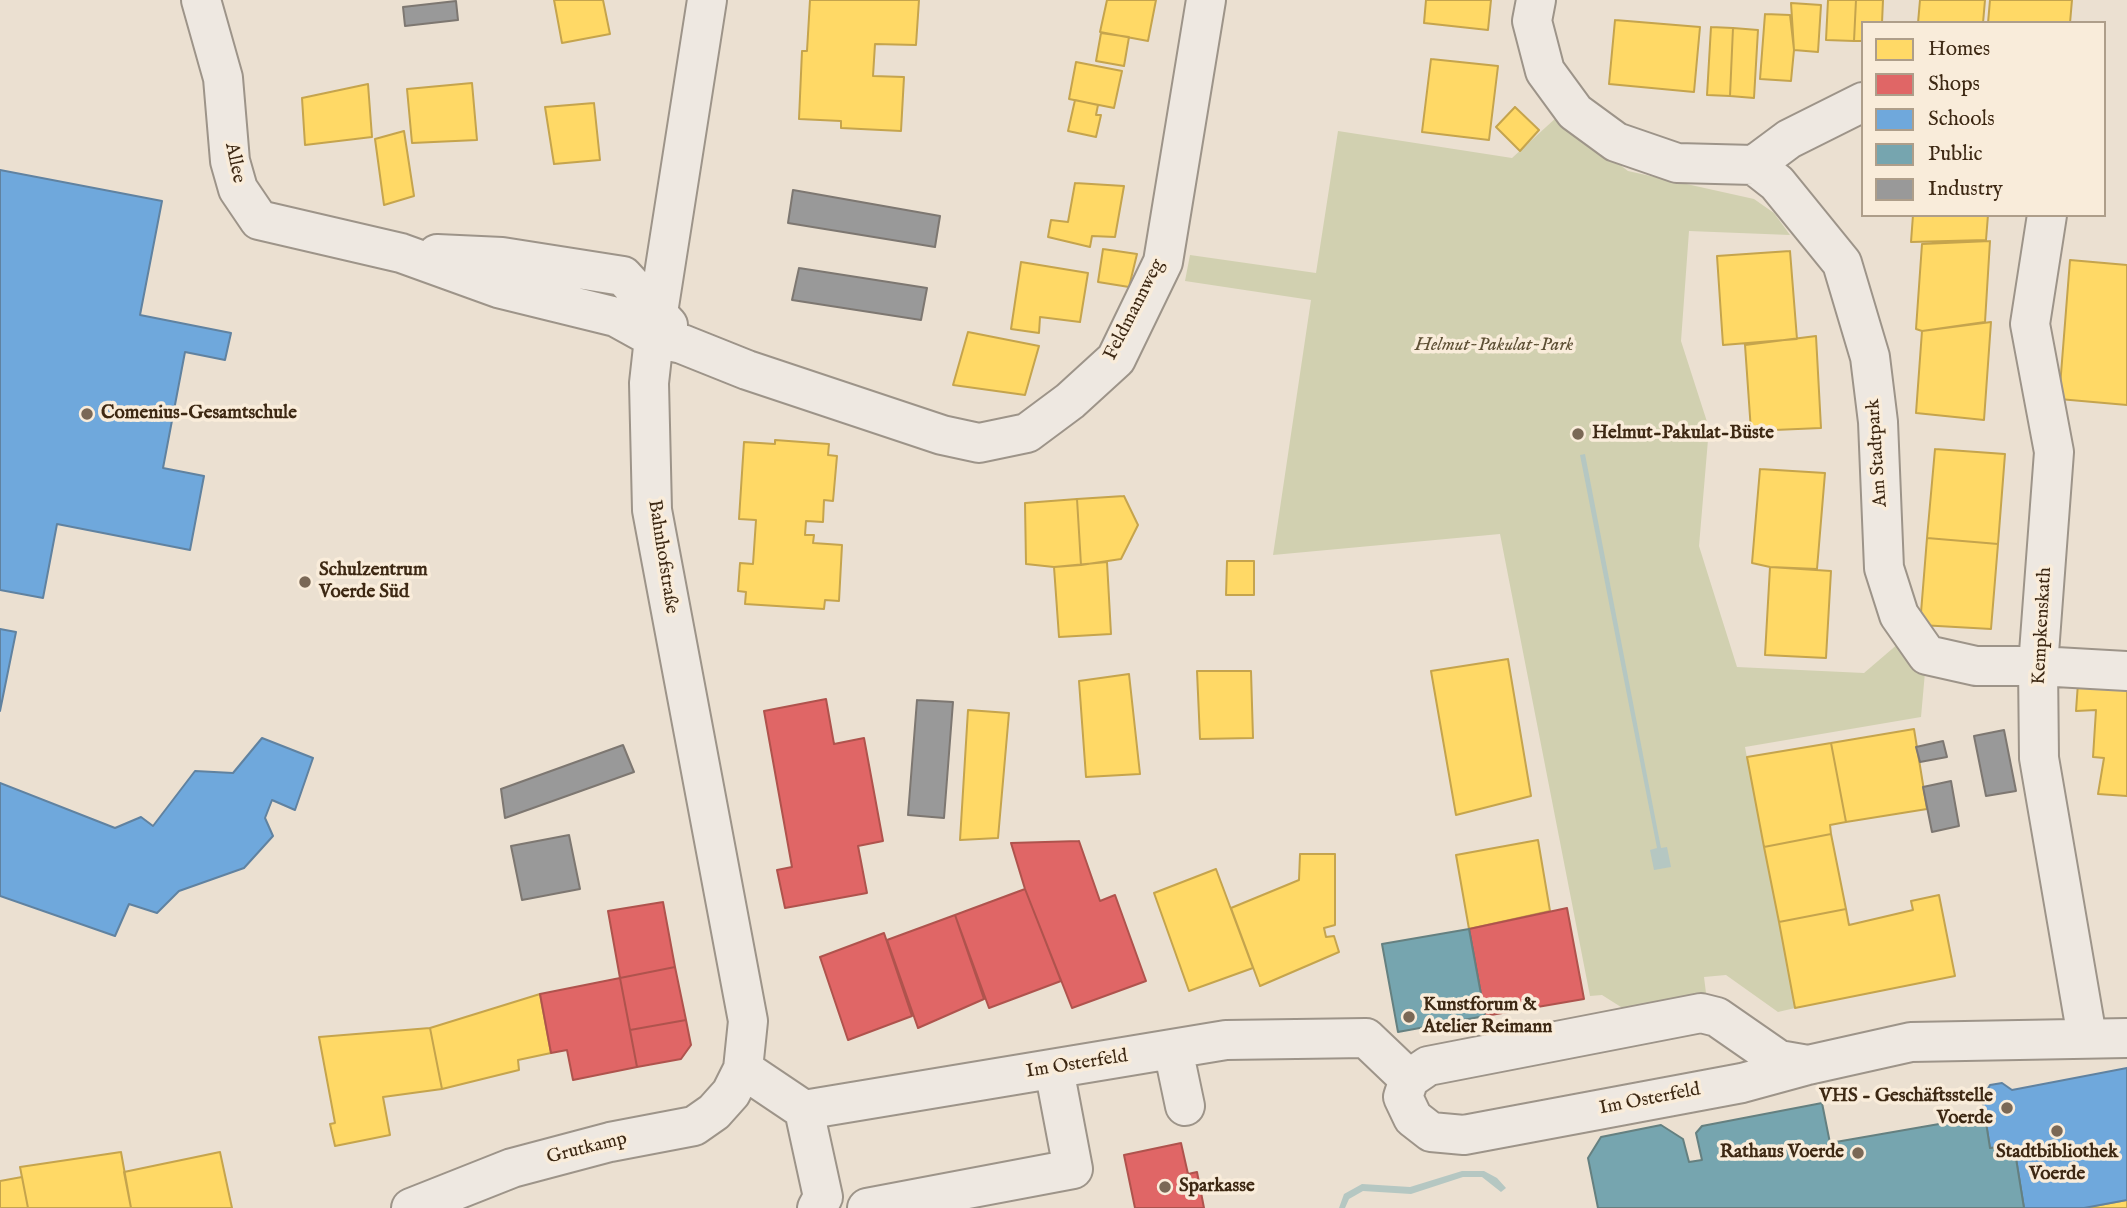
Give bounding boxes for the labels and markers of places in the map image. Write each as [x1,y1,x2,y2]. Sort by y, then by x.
place label: Comenius-Gesamtschule [101,403,297,425]
marker: Comenius-Gesamtschule [79,406,95,422]
place label: Helmut-Pakulat-Büste [1592,423,1774,445]
marker: Helmut-Pakulat-Büste [1570,426,1586,442]
place label: Schulzentrum Voerde Süd [319,560,428,604]
marker: Schulzentrum Voerde Süd [297,574,313,590]
place label: Kunstforum & Atelier Reimann [1423,995,1552,1039]
marker: Kunstforum & Atelier Reimann [1401,1009,1417,1025]
place label: VHS - Geschäftsstelle Voerde [1819,1086,1993,1130]
marker: VHS - Geschäftsstelle Voerde [1999,1100,2015,1116]
marker: Stadtbibliothek Voerde [2049,1123,2065,1139]
place label: Rathaus Voerde [1720,1142,1844,1164]
place label: Stadtbibliothek Voerde [1996,1142,2118,1186]
marker: Rathaus Voerde [1850,1145,1866,1161]
place label: Sparkasse [1179,1176,1255,1198]
marker: Sparkasse [1157,1179,1173,1195]

